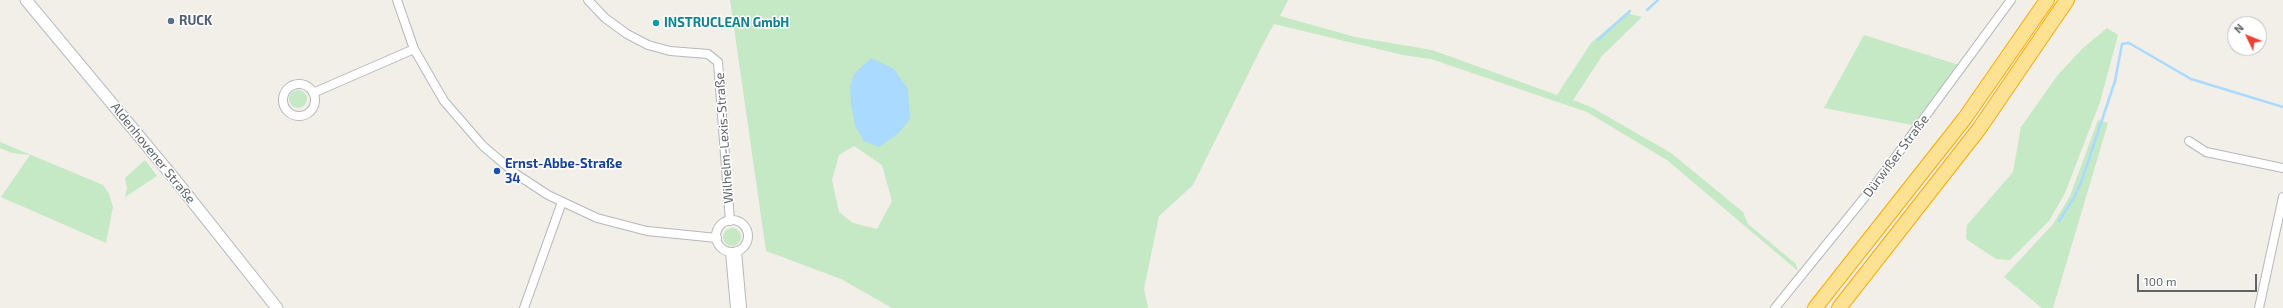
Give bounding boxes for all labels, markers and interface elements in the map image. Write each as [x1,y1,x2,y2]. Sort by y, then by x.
place label: RUCK [179,13,212,29]
place label: INSTRUCLEAN GmbH [664,15,789,31]
marker: RUCK [166,16,176,26]
north arrow [2227,16,2267,56]
marker: INSTRUCLEAN GmbH [651,18,661,28]
text: N [2231,21,2246,36]
street label: Wilhelm-Lexis-Straße [712,72,736,204]
street label: Aldenhovener Straße [107,99,199,207]
street label: Dürwißer Straße [1860,112,1932,200]
place label: Ernst-Abbe-Straße 34 [505,156,622,187]
marker: Ernst-Abbe-Straße 34 [492,166,502,176]
scale bar [2139,266,2259,292]
text: 100 m [2144,274,2176,288]

